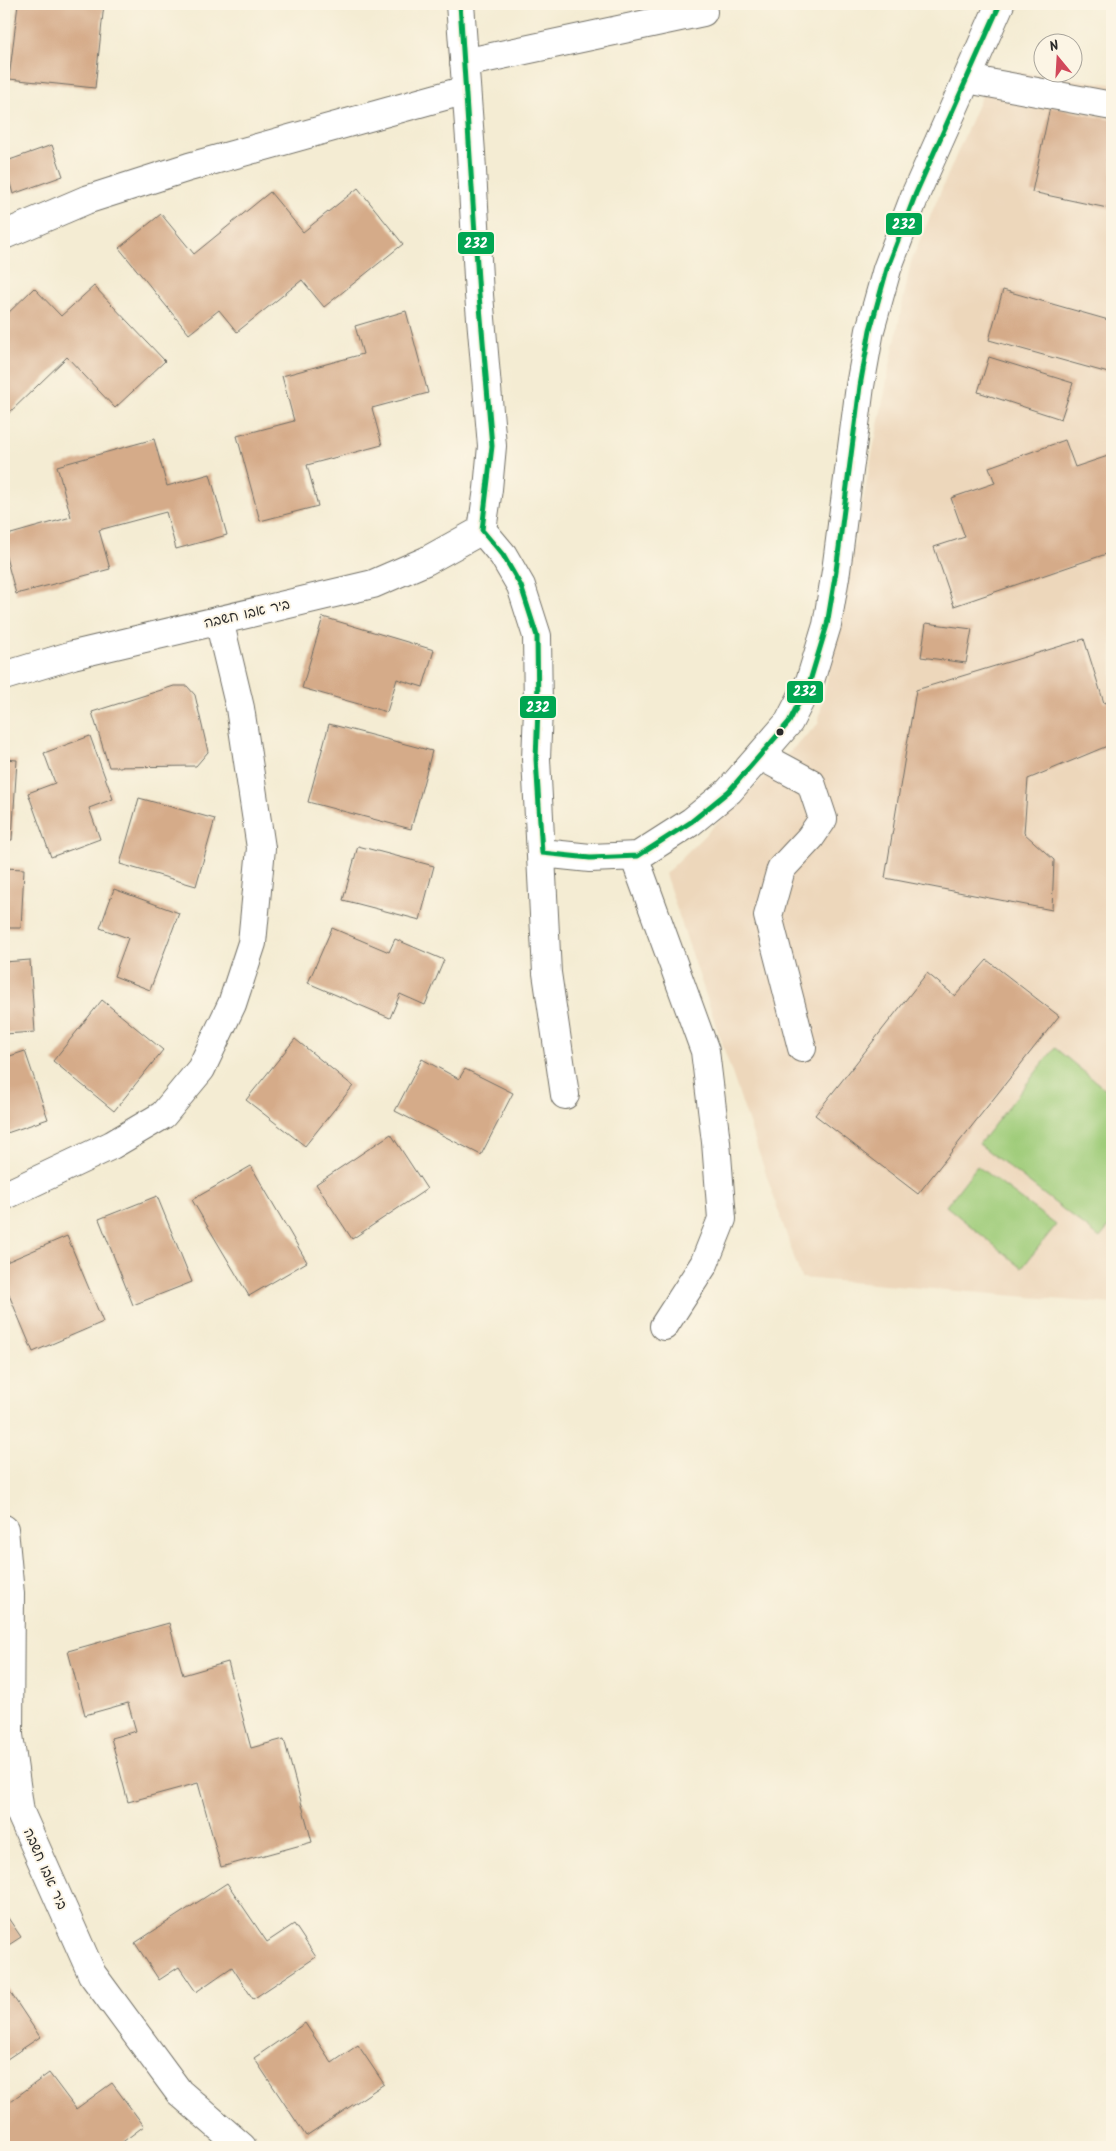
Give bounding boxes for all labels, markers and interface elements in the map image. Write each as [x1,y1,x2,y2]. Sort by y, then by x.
north arrow [1034,32,1084,82]
text: N [1047,35,1062,58]
line badge: 232 [885,212,923,236]
text: 232 [892,214,916,236]
line badge: 232 [457,231,495,255]
text: 232 [464,233,488,255]
street label: ביר אבו חשבה [202,593,292,635]
line badge: 232 [786,680,824,704]
text: 232 [793,681,817,703]
line badge: 232 [519,695,557,719]
text: 232 [526,697,550,719]
unlabelled marker [775,727,785,737]
street label: ביר אבו חשבה [17,1825,73,1913]

